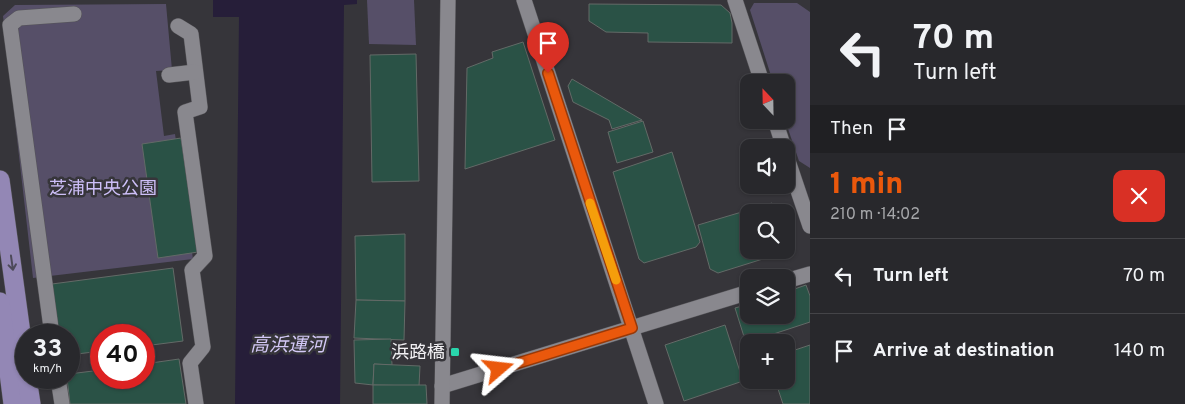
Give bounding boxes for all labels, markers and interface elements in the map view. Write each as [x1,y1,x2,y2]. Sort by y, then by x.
text: 70 m [913,17,994,61]
icon: left [830,20,895,85]
pin [527,22,569,73]
icon: arrive [534,29,562,57]
text: Turn left [913,60,996,87]
north arrow [740,74,795,129]
map controls [740,74,795,389]
icon: arrive [883,115,911,143]
text: Then [830,117,873,141]
button: sound [740,139,795,194]
text: 1 min [830,167,903,204]
button: close [1113,170,1165,222]
park label: 芝浦中央公園 [49,178,157,201]
button: search [740,204,795,259]
text: 210 m · 14:02 [830,205,920,225]
one-way arrow [7,255,17,271]
icon: left [830,262,858,290]
text: Turn left [873,264,949,288]
text: 70 m [1123,264,1165,288]
button: layers [740,269,795,324]
speed limit sign: 40 [90,324,155,389]
text: 33 [33,334,62,366]
water label: 高浜運河 [250,334,330,358]
button: + [740,334,795,389]
icon: arrive [830,337,858,365]
text: Arrive at destination [873,339,1054,363]
text: 140 m [1114,339,1165,363]
place label: 浜路橋 [391,342,445,365]
position arrow [472,342,524,394]
marker: 浜路橋 [449,346,461,358]
text: km/h [33,361,62,377]

